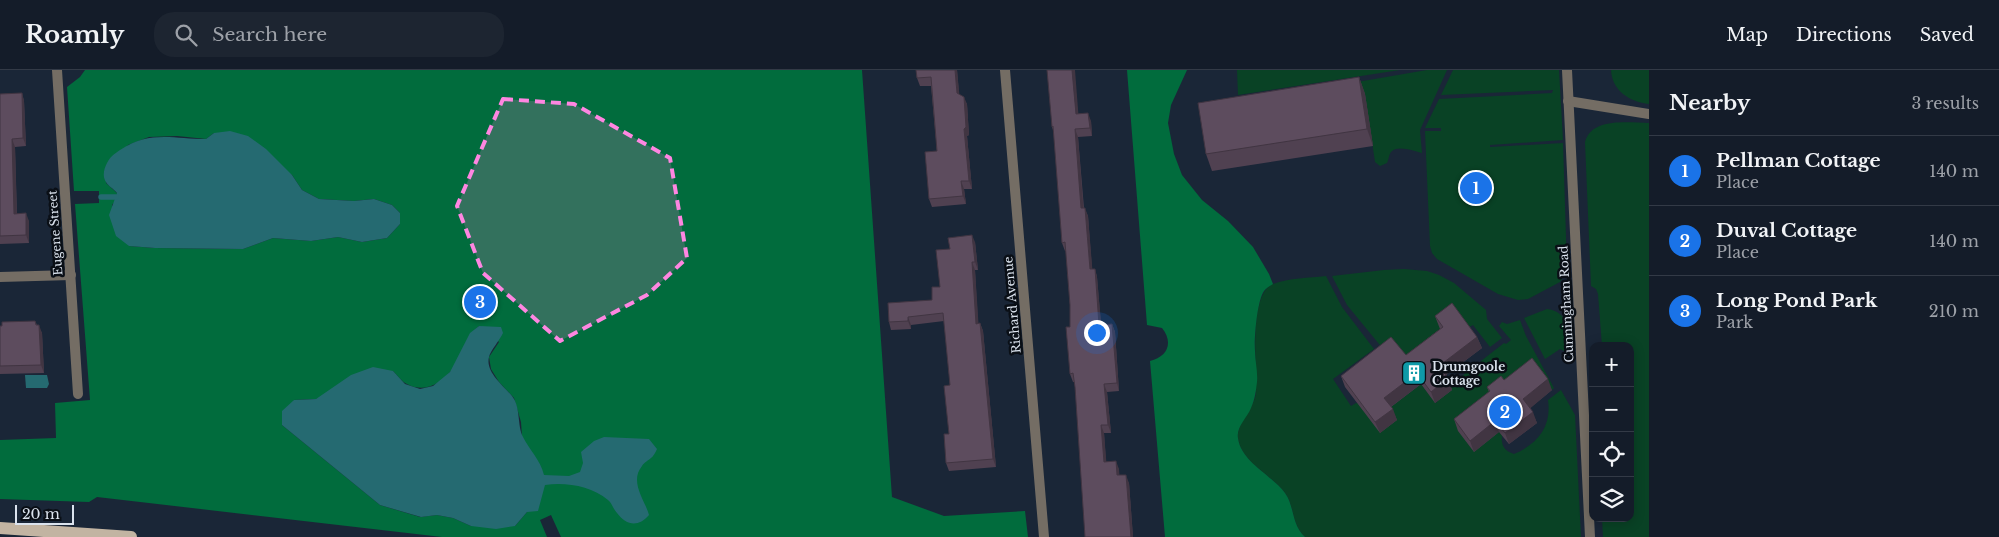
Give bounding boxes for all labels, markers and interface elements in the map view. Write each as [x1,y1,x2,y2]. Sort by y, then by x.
search box [154,12,504,57]
text: Roamly [25,20,124,49]
icon: search [172,21,200,49]
text: Search here [212,23,327,46]
text: Map [1726,24,1768,46]
text: Directions [1796,24,1892,46]
text: Saved [1920,24,1974,46]
text: Nearby [1669,90,1750,116]
text: 3 results [1911,93,1979,113]
text: Pellman Cottage [1716,149,1881,172]
text: 1 [1682,161,1688,181]
text: 140 m [1929,161,1979,181]
pin: 1 [1460,169,1492,207]
text: Place [1716,172,1759,192]
street label: Eugene Street [45,189,65,276]
text: Duval Cottage [1716,219,1857,242]
text: 2 [1680,231,1690,251]
text: 140 m [1929,231,1979,251]
text: Place [1716,242,1759,262]
street label: Cunningham Road [1555,245,1577,363]
street label: Richard Avenue [1000,256,1024,354]
pin: 3 [464,283,496,321]
text: Long Pond Park [1716,289,1877,312]
text: 3 [1680,301,1690,321]
text: 210 m [1929,301,1979,321]
text: Park [1716,312,1753,332]
your location [1084,320,1110,346]
map controls [1589,342,1634,522]
button: + [1589,342,1634,387]
place label: Drumgoole Cottage [1432,359,1505,388]
building icon: Drumgoole Cottage [1401,360,1427,386]
button: − [1589,387,1634,432]
pin: 2 [1489,393,1521,431]
button: locate [1589,432,1634,477]
button: layers [1589,477,1634,522]
scale bar [15,502,74,525]
text: 20 m [22,505,60,523]

